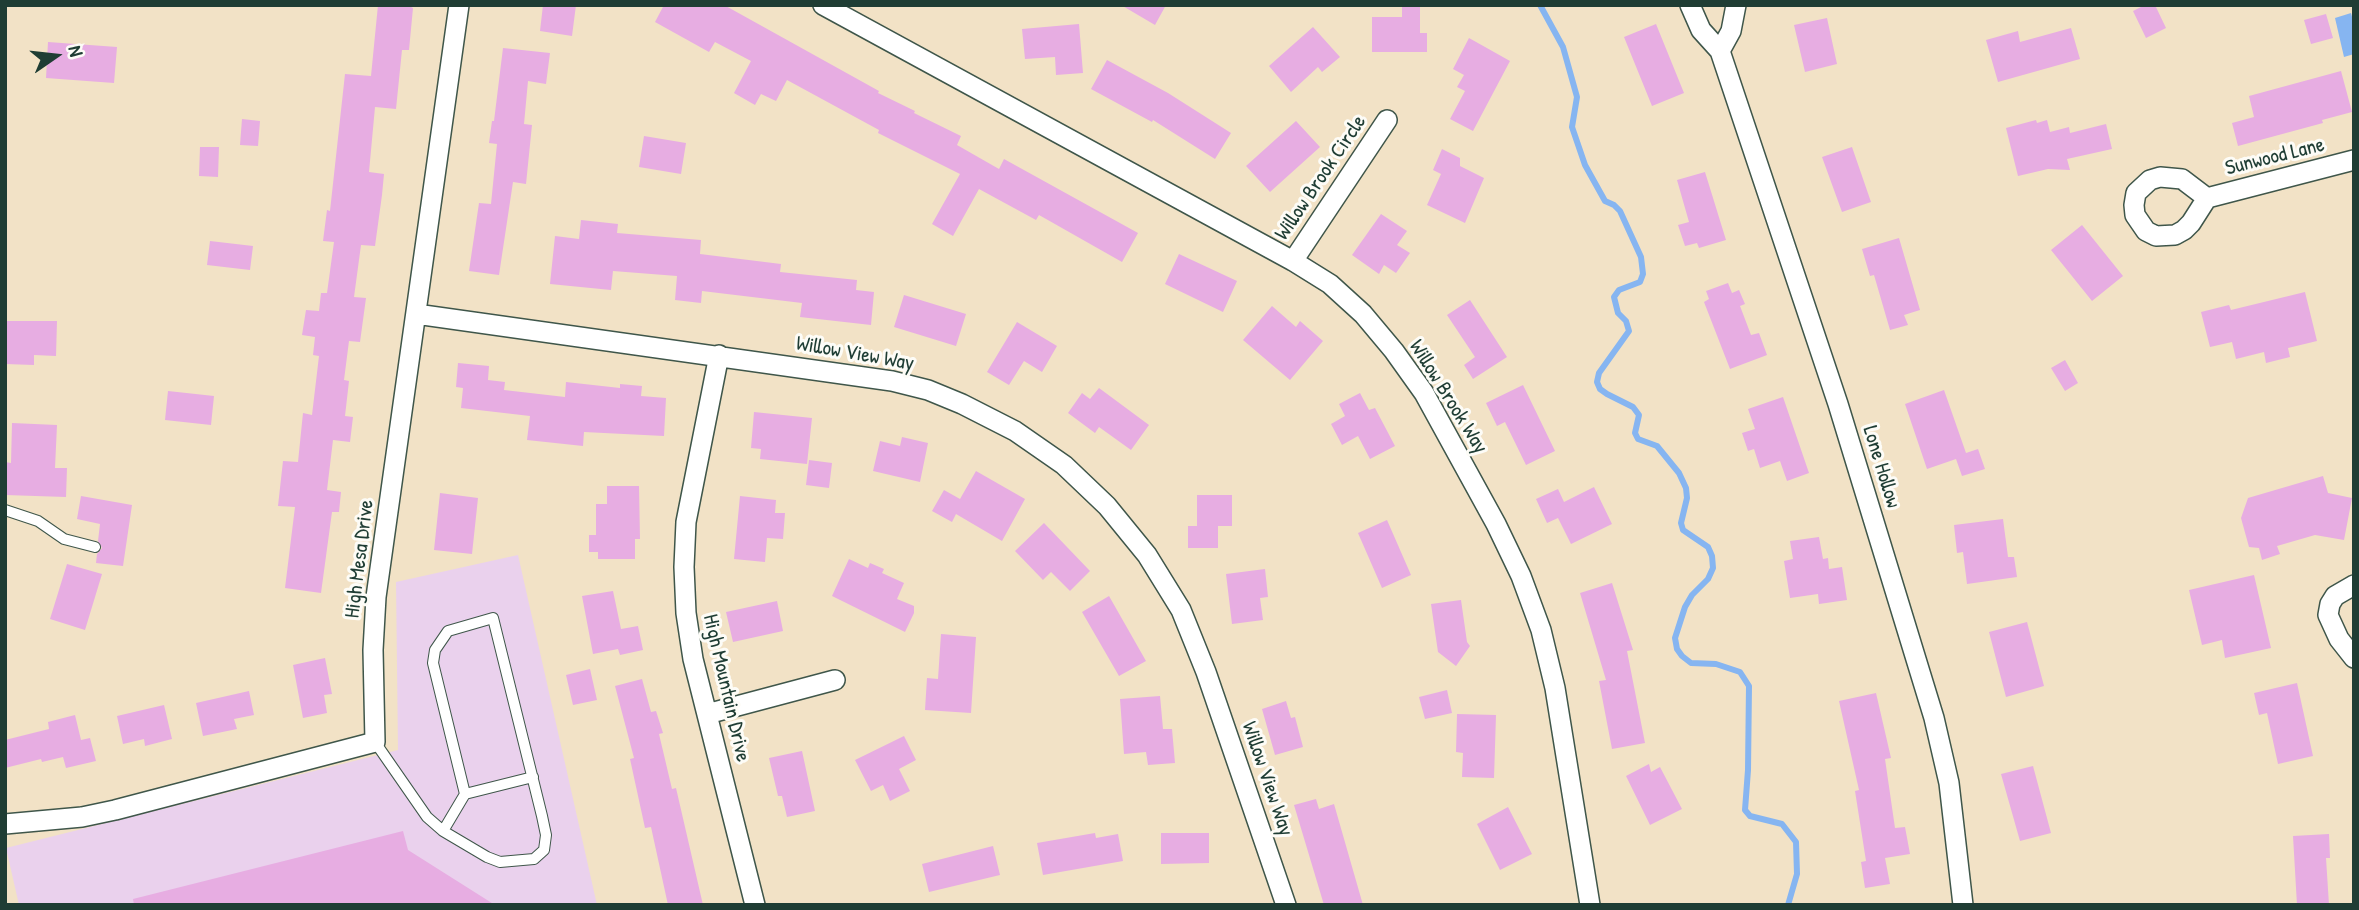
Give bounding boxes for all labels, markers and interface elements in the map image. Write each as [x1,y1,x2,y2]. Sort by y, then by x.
north arrow [21,21,91,91]
text: N [63,43,90,59]
street label: Willow Brook Circle [1270,111,1372,245]
street label: Sunwood Lane [2223,133,2327,181]
street label: Willow View Way [794,331,916,377]
street label: Willow Brook Way [1403,336,1493,458]
street label: Lone Hollow [1857,423,1905,511]
street label: High Mesa Drive [340,498,380,620]
street label: High Mountain Drive [697,612,755,764]
street label: Willow View Way [1236,719,1298,839]

